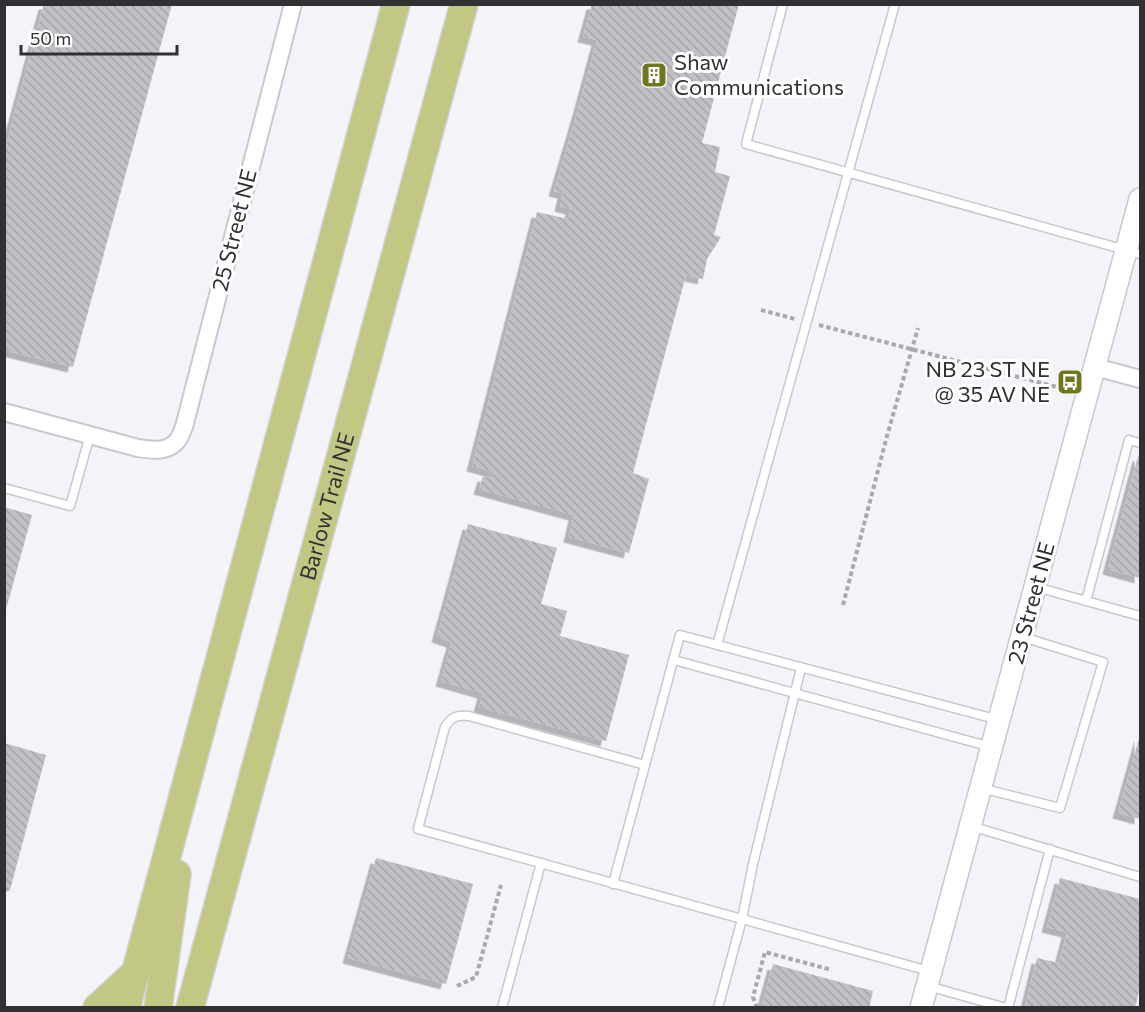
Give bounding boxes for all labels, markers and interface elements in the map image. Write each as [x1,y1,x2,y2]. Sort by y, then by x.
scale bar [21,18,177,56]
text: 50 m [30,27,71,49]
place label: Shaw Communications [674,48,844,100]
building icon: Shaw Communications [639,60,669,90]
street label: 25 Street NE [205,166,262,294]
place label: NB 23 ST NE @ 35 AV NE [925,355,1050,407]
bus stop icon: NB 23 ST NE @ 35 AV NE [1055,367,1085,397]
street label: Barlow Trail NE [293,429,359,583]
street label: 23 Street NE [1001,539,1060,667]

